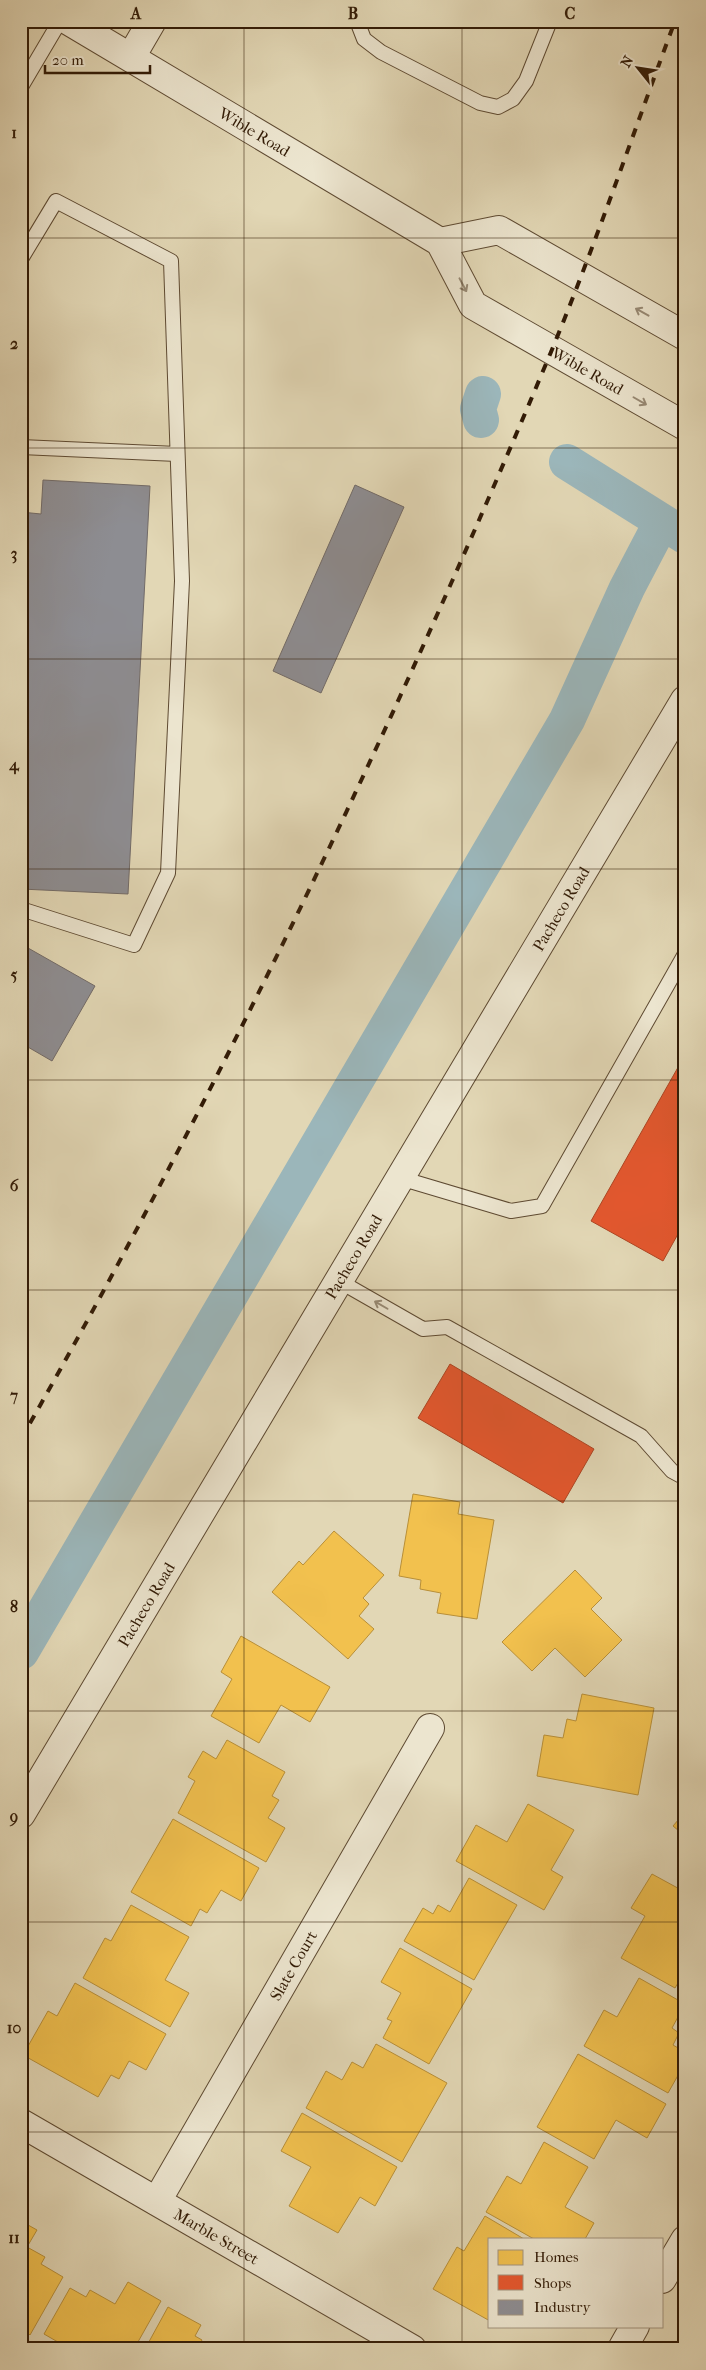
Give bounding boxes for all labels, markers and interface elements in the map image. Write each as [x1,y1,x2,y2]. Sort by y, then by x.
text: A [130,4,142,23]
text: B [348,4,358,23]
text: C [565,4,576,23]
scale bar [45,42,150,74]
north arrow [614,42,664,92]
text: 20 m [52,51,84,69]
text: N [617,53,637,71]
street label: Wible Road [214,103,294,161]
text: 1 [11,123,17,142]
one-way arrow [459,277,468,292]
one-way arrow [635,307,650,317]
text: 2 [10,334,18,353]
street label: Wible Road [547,342,627,399]
one-way arrow [633,396,647,406]
text: 3 [11,544,17,564]
text: 4 [8,755,20,775]
street label: Pacheco Road [529,863,594,955]
text: 5 [11,965,18,984]
text: 6 [10,1176,19,1195]
street label: Pacheco Road [321,1211,386,1302]
one-way arrow [375,1299,389,1309]
text: 7 [9,1386,18,1405]
street label: Pacheco Road [114,1559,179,1650]
text: 8 [10,1597,18,1616]
text: 9 [9,1807,18,1827]
street label: Slate Court [266,1927,321,2004]
text: 10 [7,2018,21,2037]
street label: Marble Street [171,2205,263,2269]
text: 11 [8,2228,20,2247]
legend [488,2238,664,2328]
text: Homes [534,2248,579,2266]
text: Shops [534,2274,572,2292]
text: Industry [534,2298,591,2316]

